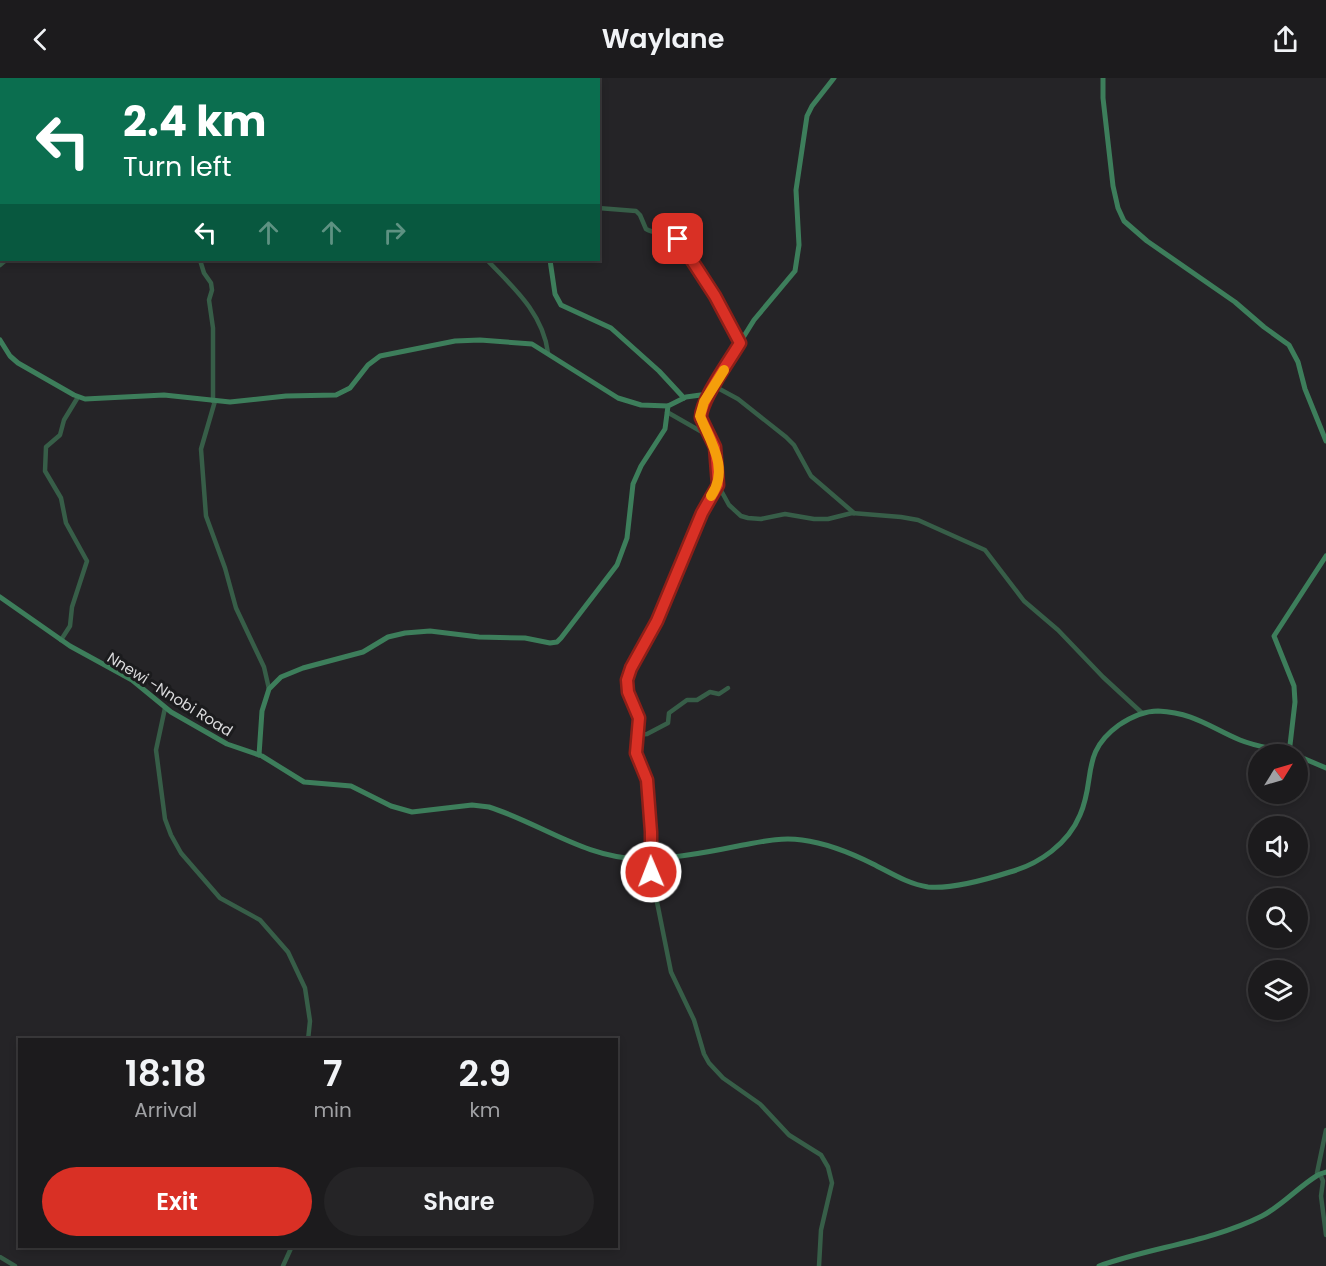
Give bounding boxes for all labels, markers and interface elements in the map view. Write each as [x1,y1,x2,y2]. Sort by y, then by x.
text: Waylane [602,20,724,57]
icon: back [24,23,57,56]
icon: share [1269,23,1302,56]
text: 2.4 km [123,92,267,151]
icon: left [24,102,102,180]
text: Turn left [123,148,232,185]
pin [652,213,703,264]
icon: left [189,216,222,249]
icon: ahead [252,216,285,249]
icon: ahead [315,216,348,249]
icon: right [378,216,411,249]
icon: arrive [661,222,694,255]
street label: Nnewi -Nnobi Road [103,647,237,741]
north arrow [1248,744,1308,804]
map controls [1248,744,1308,1020]
button: sound [1248,816,1308,876]
position arrow [619,840,683,904]
button: search [1248,888,1308,948]
button: layers [1248,960,1308,1020]
text: 18:18 [125,1048,207,1099]
text: 7 [323,1048,342,1099]
text: 2.9 [459,1048,511,1099]
text: Arrival [134,1096,197,1124]
text: min [313,1096,352,1124]
text: km [469,1096,500,1124]
button: Exit [42,1167,312,1236]
button: Share [324,1167,594,1236]

